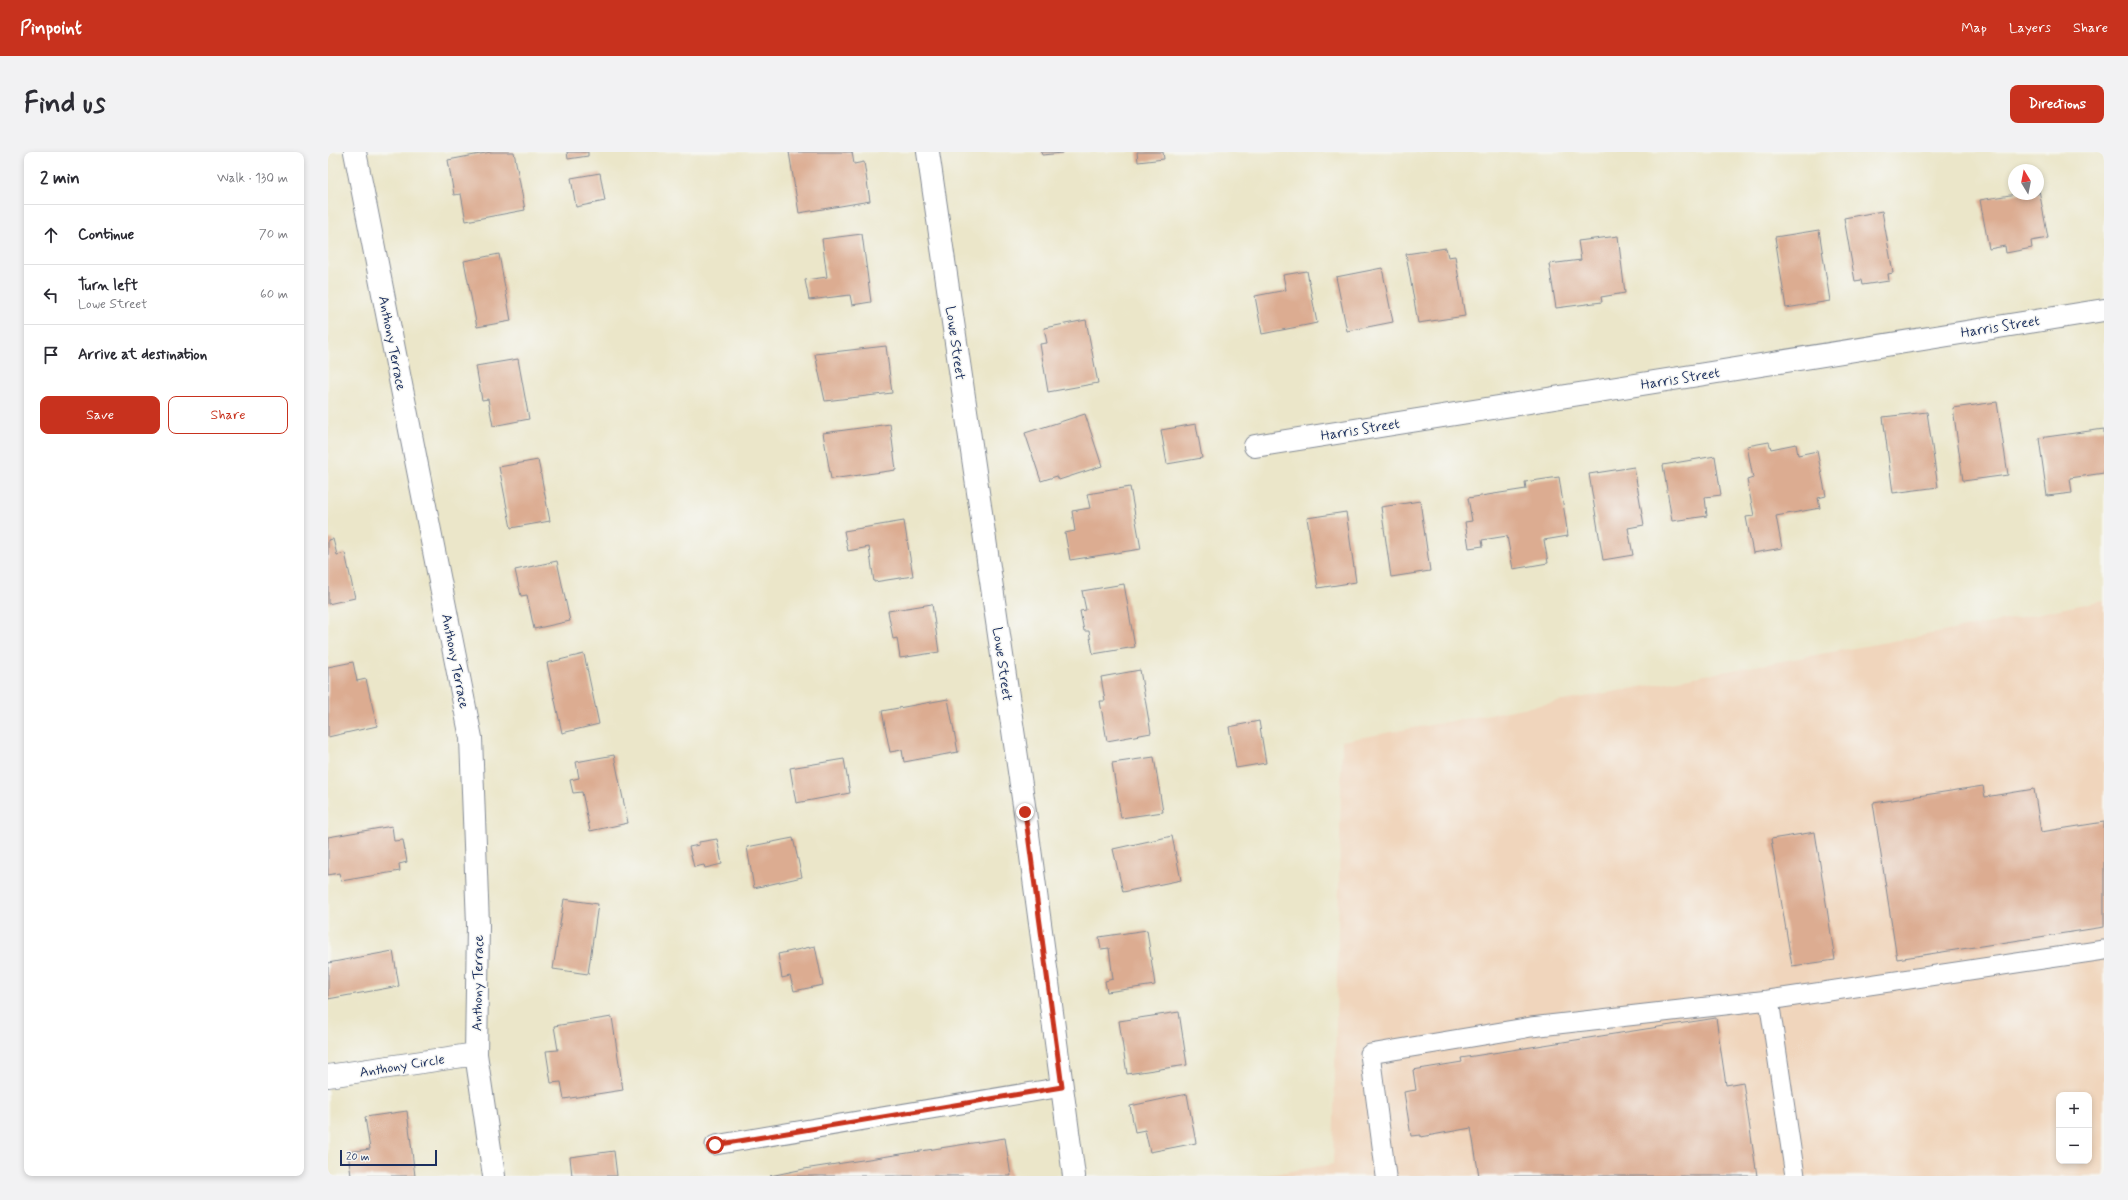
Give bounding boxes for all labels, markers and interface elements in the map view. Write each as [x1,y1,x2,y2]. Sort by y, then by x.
text: Pinpoint [20,16,82,41]
text: Map [1961,19,1987,37]
text: Layers [2009,19,2051,37]
text: Share [2073,19,2108,37]
button: Directions [2010,85,2104,123]
text: Find us [24,86,105,123]
north arrow [2008,164,2044,200]
text: 2 min [40,167,80,189]
text: Walk · 130 m [217,170,288,187]
icon: ahead [40,224,62,246]
text: Continue [78,225,134,245]
text: 70 m [259,226,288,243]
text: Turn left [78,276,138,296]
icon: left [40,284,62,306]
text: 60 m [260,286,288,303]
street label: Anthony Terrace [374,294,410,393]
text: Lowe Street [78,296,147,313]
street label: Lowe Street [941,305,969,382]
street label: Harris Street [1959,312,2041,342]
icon: arrive [40,344,62,366]
text: Arrive at destination [78,345,207,365]
street label: Harris Street [1639,364,1721,394]
button: Save [40,396,160,434]
button: Share [168,396,288,434]
street label: Harris Street [1319,415,1401,445]
street label: Anthony Terrace [437,612,473,711]
street label: Lowe Street [988,626,1016,703]
route end [1016,803,1034,821]
street label: Anthony Terrace [468,934,488,1031]
street label: Anthony Circle [358,1050,446,1082]
map controls [2056,1092,2092,1164]
button: + [2056,1092,2092,1128]
button: − [2056,1128,2092,1164]
route start [706,1136,724,1154]
scale bar [340,1148,437,1167]
text: 20 m [346,1150,369,1164]

